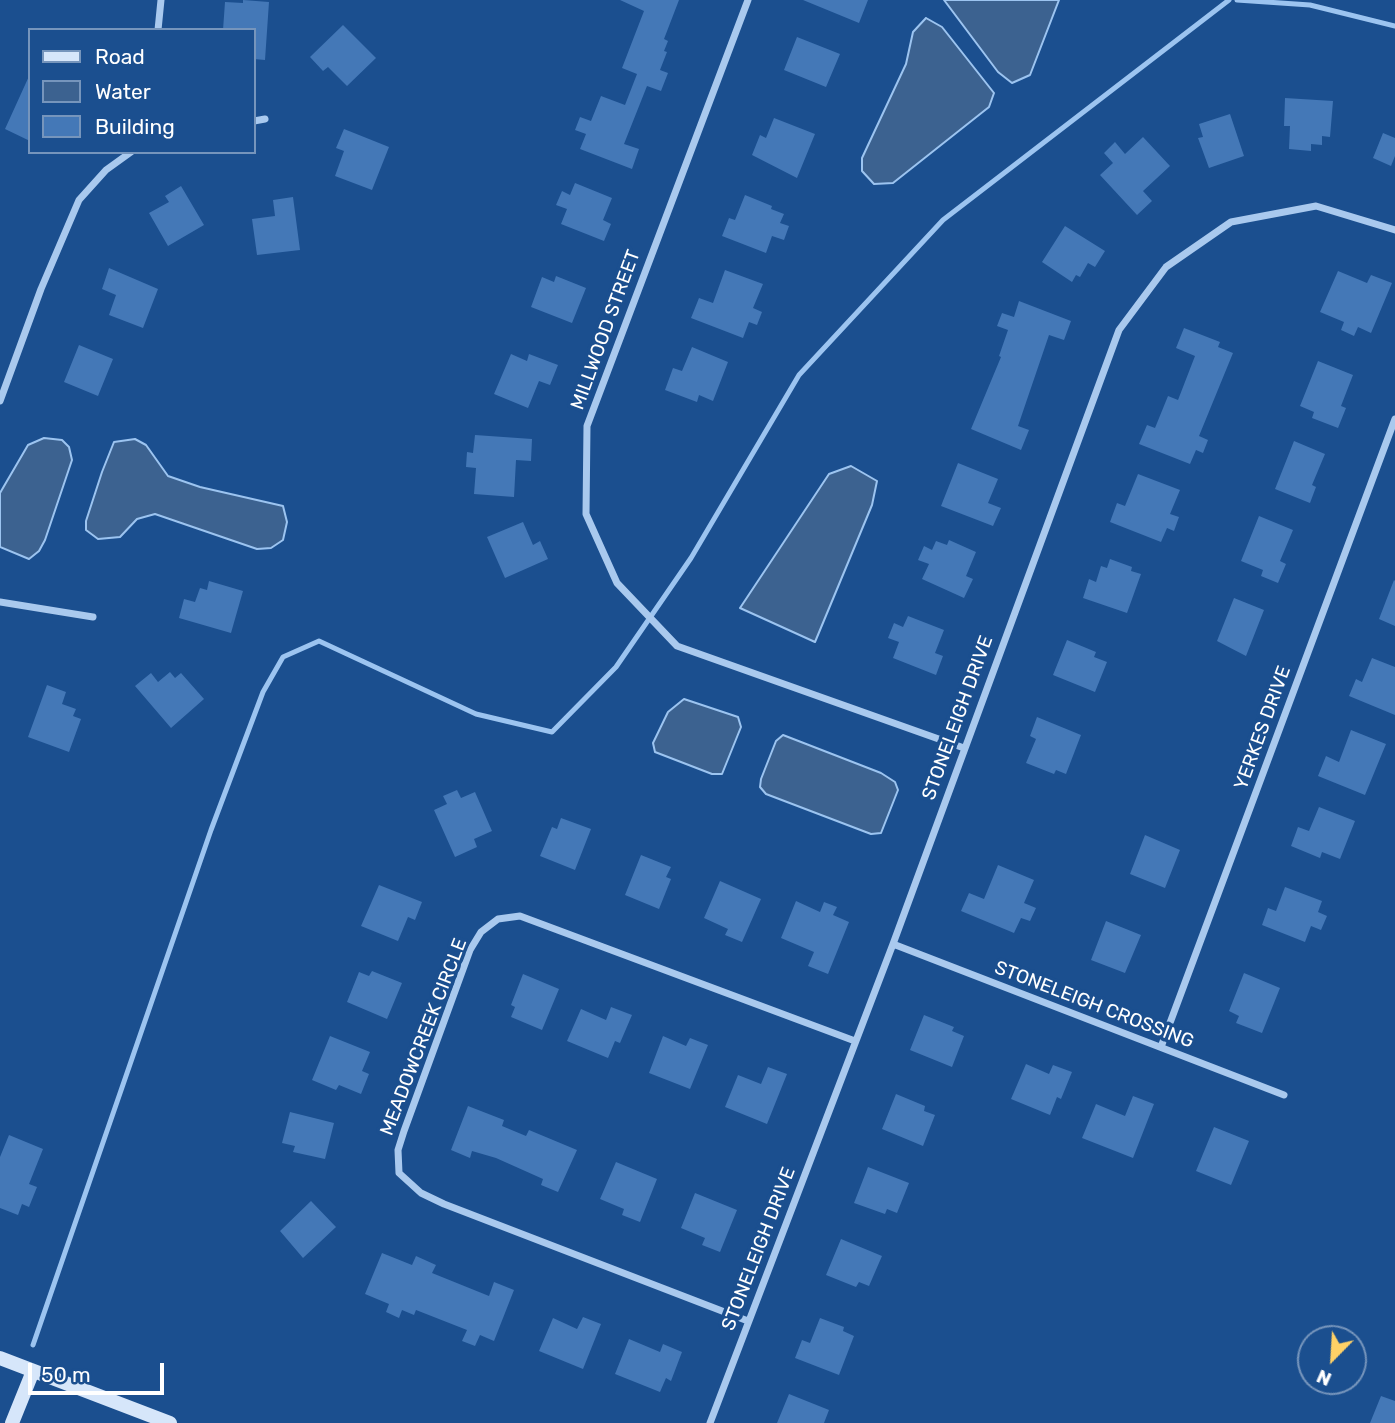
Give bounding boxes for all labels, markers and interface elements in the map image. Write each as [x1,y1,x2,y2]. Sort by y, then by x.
legend [28,28,256,154]
text: Road [95,44,145,69]
text: Water [95,79,151,104]
text: Building [95,114,175,139]
street label: MILLWOOD STREET [566,247,646,413]
street label: STONELEIGH DRIVE [918,633,998,803]
street label: YERKES DRIVE [1230,663,1296,793]
street label: MEADOWCREEK CIRCLE [376,935,472,1139]
street label: STONELEIGH CROSSING [991,956,1197,1054]
street label: STONELEIGH DRIVE [717,1164,801,1334]
north arrow [1297,1325,1367,1395]
scale bar [32,1350,168,1394]
text: 50 m [41,1362,91,1387]
text: N [1313,1365,1335,1391]

